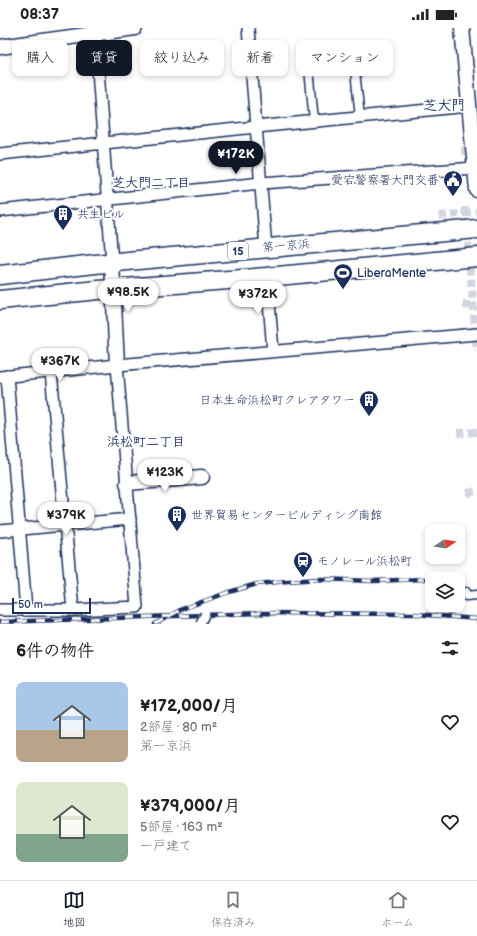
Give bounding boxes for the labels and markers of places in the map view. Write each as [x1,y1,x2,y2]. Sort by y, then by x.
pin: ¥172K [208,141,264,175]
public building icon: 愛宕警察署大門交番 [442,169,464,197]
place label: 愛宕警察署大門交番 [331,173,439,188]
building icon: 共生ビル [52,203,74,231]
place label: 共生ビル [77,207,125,222]
sports icon: LiberaMente [332,262,354,290]
place label: LiberaMente [357,266,426,281]
pin: ¥98.5K [95,279,161,313]
pin: ¥372K [230,281,286,315]
pin: ¥367K [32,348,88,382]
building icon: 日本生命浜松町クレアタワー [358,389,380,417]
place label: 日本生命浜松町クレアタワー [199,393,355,408]
pin: ¥123K [137,459,193,493]
pin: ¥379K [38,502,94,536]
building icon: 世界貿易センタービルディング南館 [166,504,188,532]
place label: 世界貿易センタービルディング南館 [191,508,382,523]
station icon: モノレール浜松町 [292,550,314,578]
place label: モノレール浜松町 [317,554,412,569]

